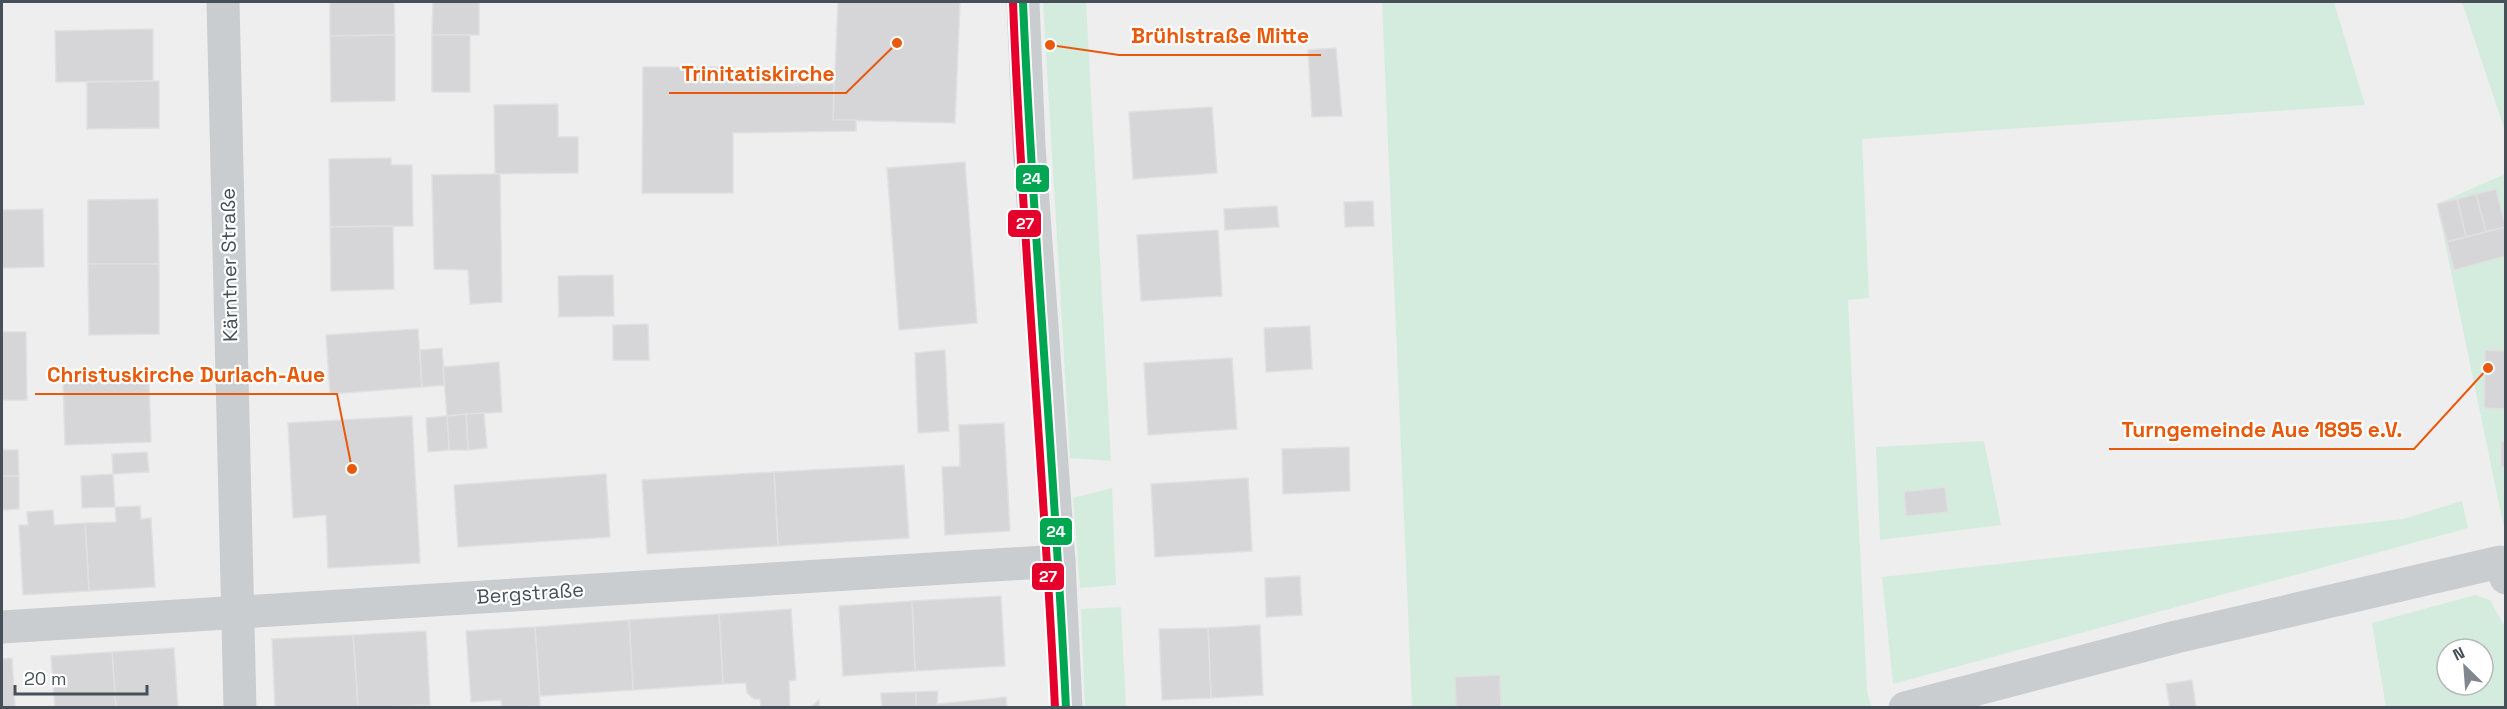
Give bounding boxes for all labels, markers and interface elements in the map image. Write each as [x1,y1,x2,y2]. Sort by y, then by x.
callout: Brühlstraße Mitte [1119,16,1321,55]
text: Brühlstraße Mitte [1131,22,1309,49]
callout: Trinitatiskirche [669,54,846,93]
text: Trinitatiskirche [681,60,835,87]
line badge: 24 [1015,164,1050,193]
text: 24 [1022,168,1042,189]
street label: Kärntner Straße [215,188,243,342]
line badge: 27 [1007,209,1042,238]
text: 27 [1016,213,1034,234]
callout: Christuskirche Durlach-Aue [35,355,337,394]
text: Christuskirche Durlach-Aue [47,361,325,388]
callout: Turngemeinde Aue 1895 e.V. [2109,410,2414,449]
text: Turngemeinde Aue 1895 e.V. [2121,416,2403,443]
line badge: 24 [1039,517,1073,546]
text: 24 [1046,521,1066,542]
line badge: 27 [1031,562,1065,591]
text: 27 [1039,566,1057,587]
street label: Bergstraße [475,576,585,610]
north arrow [2435,637,2495,697]
text: N [2450,642,2468,666]
scale bar [15,658,147,696]
text: 20 m [24,667,67,690]

